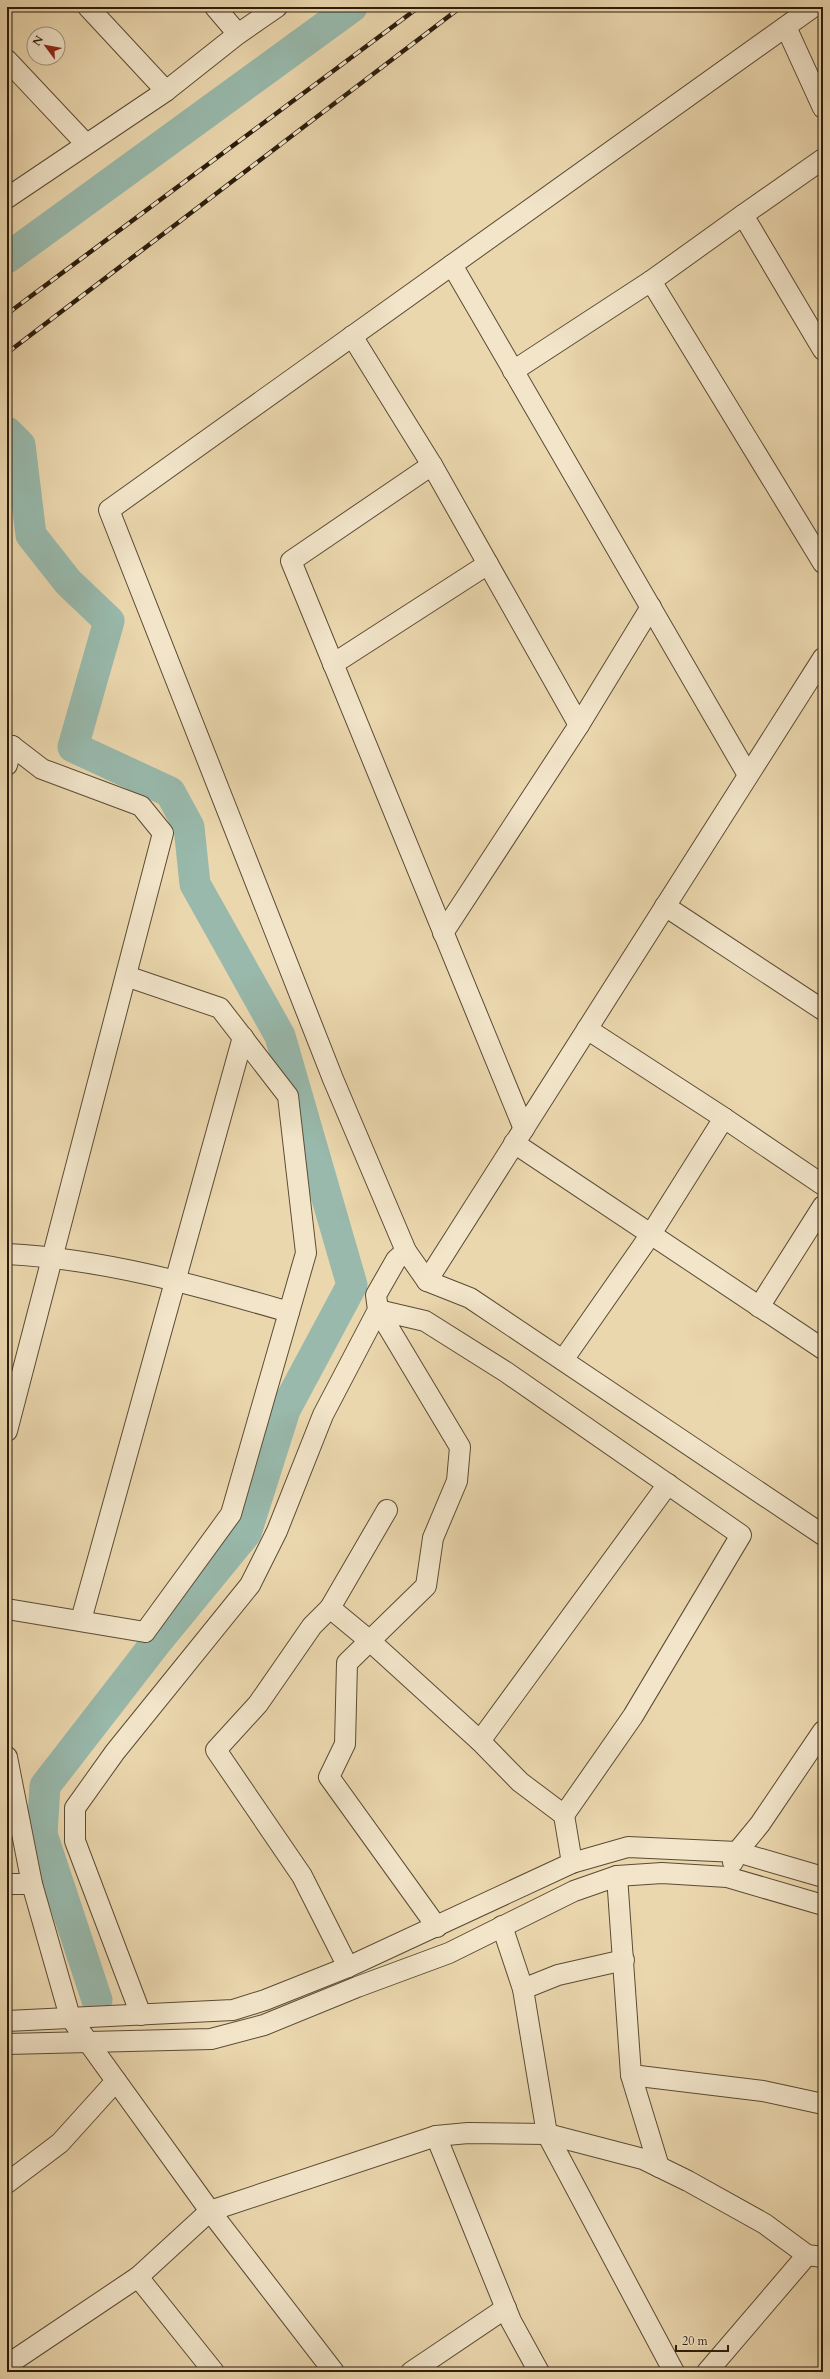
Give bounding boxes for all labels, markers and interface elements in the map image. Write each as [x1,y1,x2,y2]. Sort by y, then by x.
north arrow [26,26,66,66]
text: N [29,33,47,49]
scale bar [676,2327,728,2353]
text: 20 m [682,2333,709,2349]

